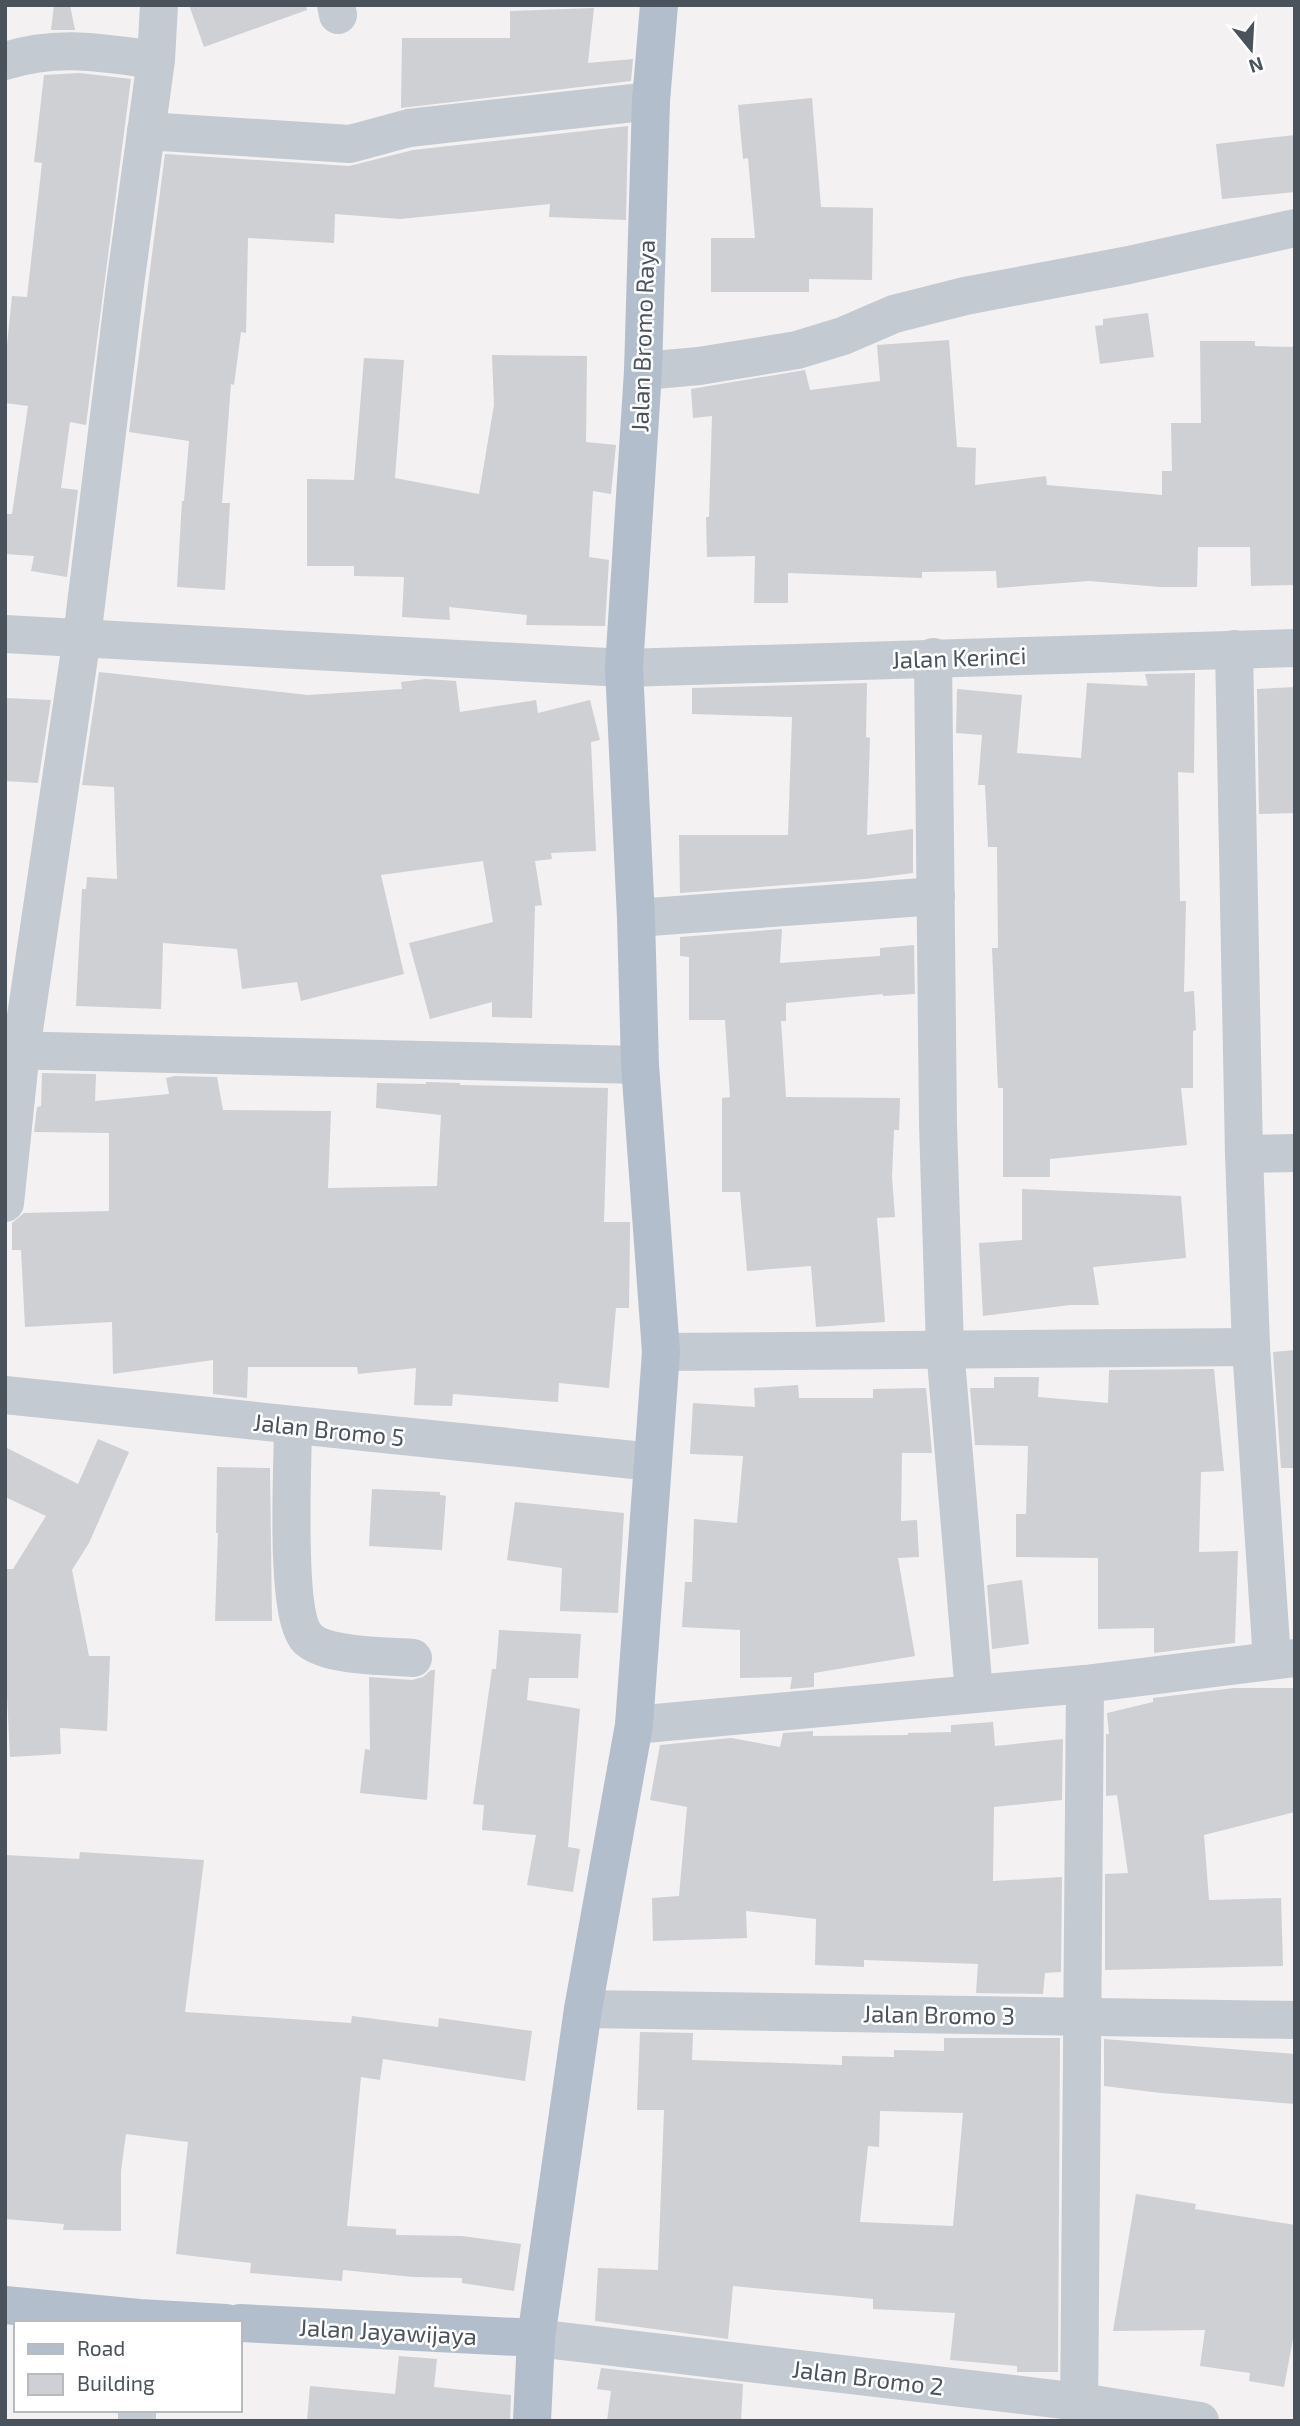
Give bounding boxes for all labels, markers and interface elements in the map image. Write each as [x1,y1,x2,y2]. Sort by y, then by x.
north arrow [1216,14,1286,84]
text: N [1246,53,1266,79]
street label: Jalan Bromo Raya [624,239,660,433]
street label: Jalan Kerinci [891,640,1027,674]
street label: Jalan Bromo 5 [252,1407,406,1451]
street label: Jalan Bromo 3 [863,1998,1015,2030]
street label: Jalan Jayawijaya [298,2312,478,2350]
legend [14,2321,242,2412]
text: Road [77,2335,125,2360]
street label: Jalan Bromo 2 [791,2353,945,2401]
text: Building [77,2370,155,2395]

